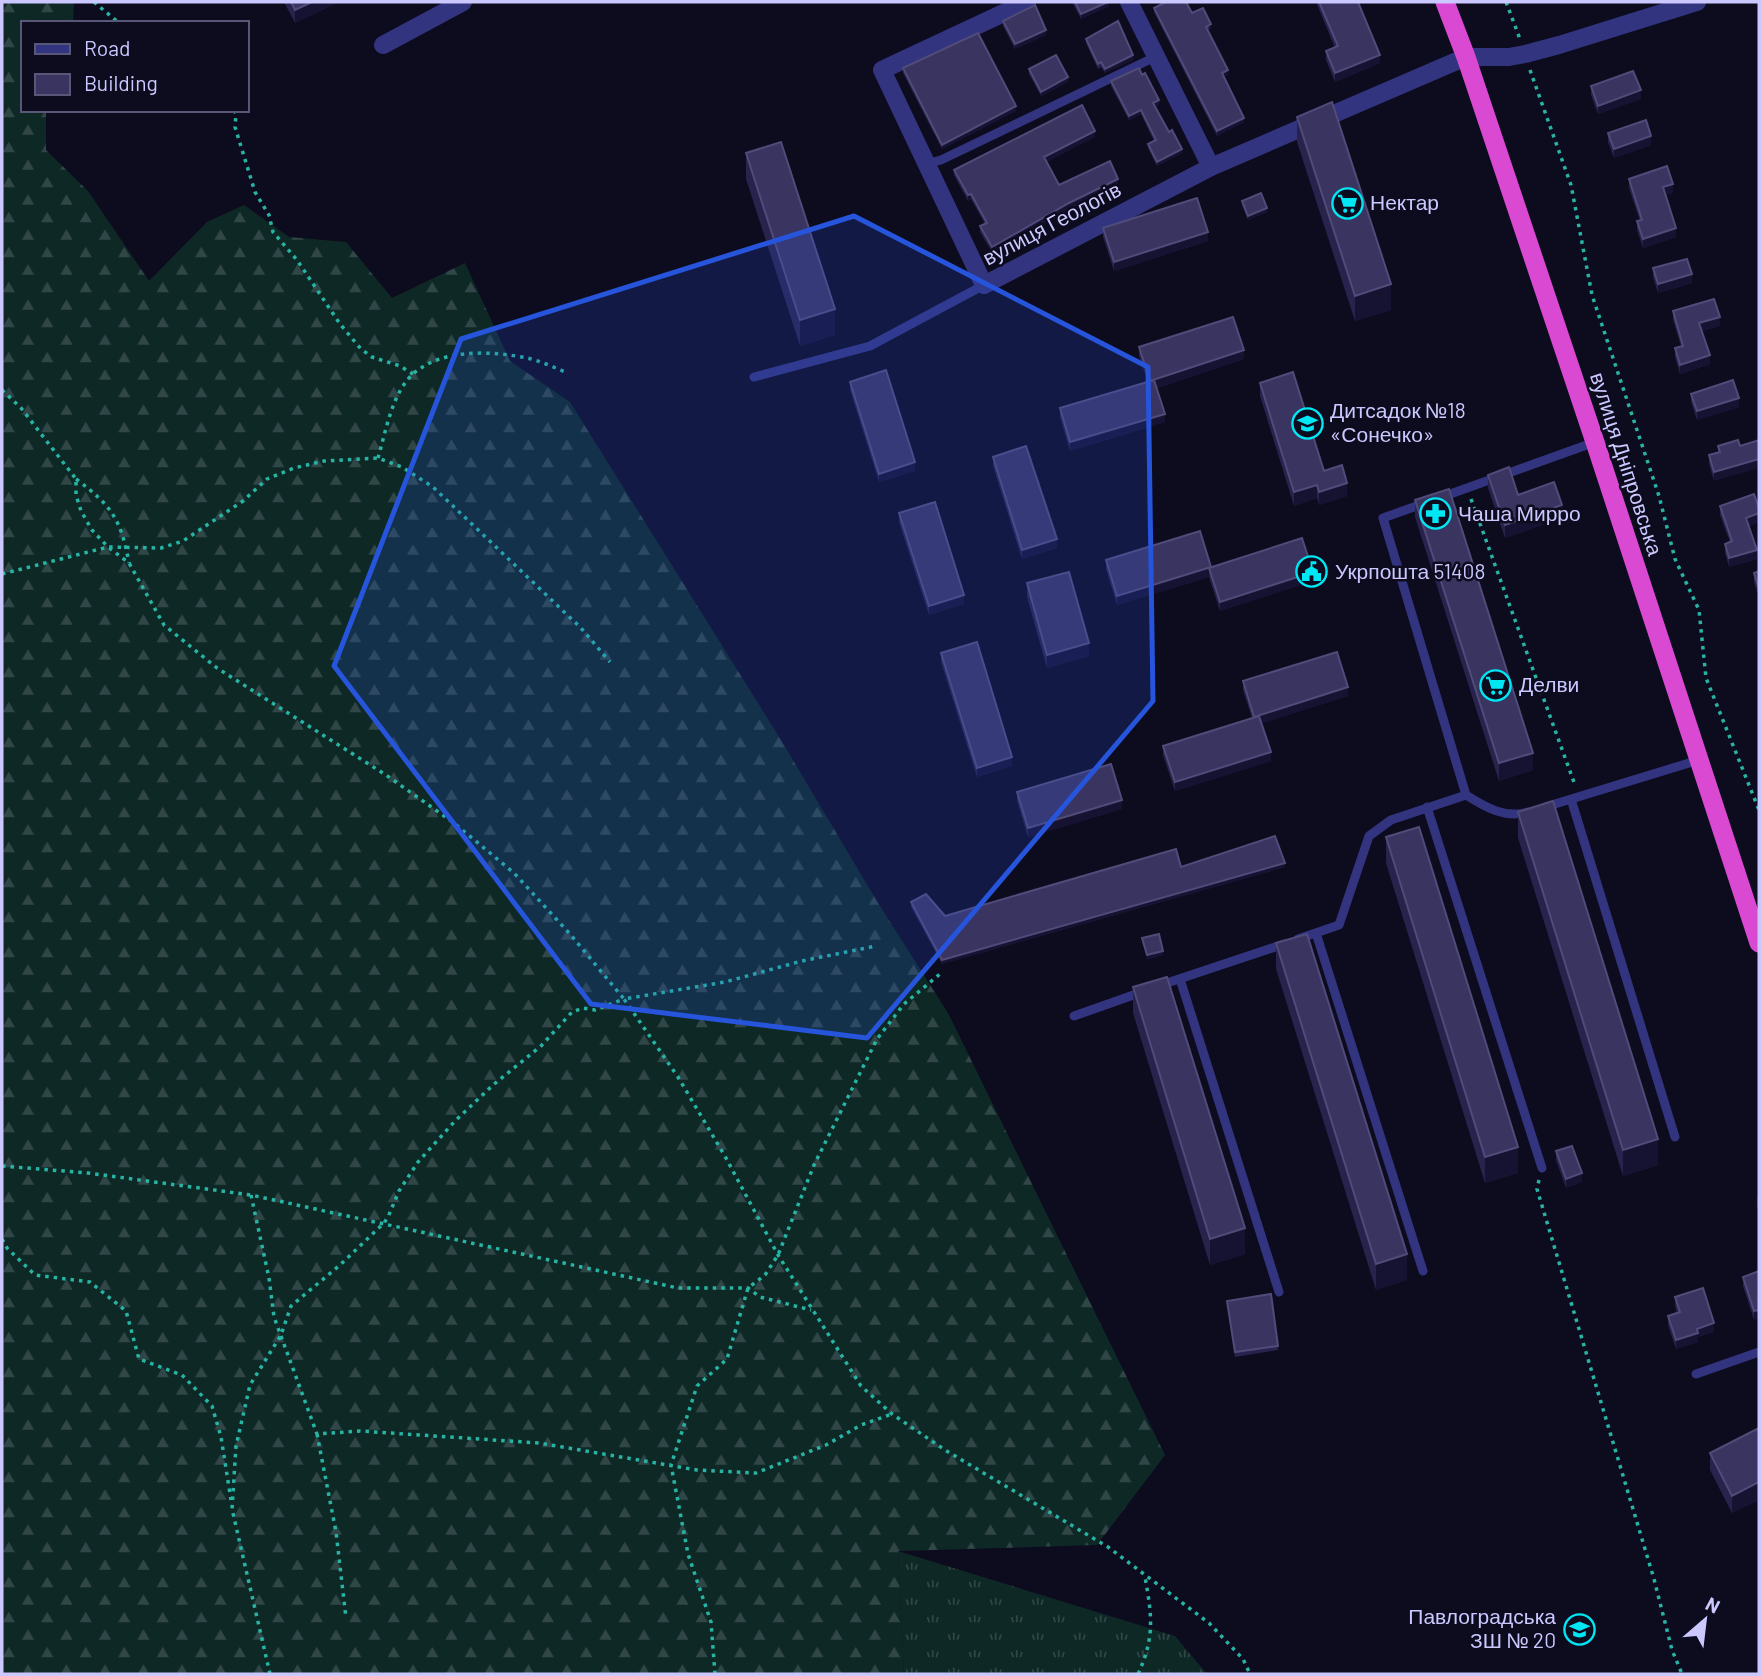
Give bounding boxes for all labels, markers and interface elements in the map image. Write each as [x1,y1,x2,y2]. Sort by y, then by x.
legend [21,21,248,112]
text: Road [84,35,130,60]
text: Building [84,70,158,95]
street label: вулиця Геологів [978,176,1125,270]
supermarket icon: Нектар [1330,186,1364,220]
place label: Нектар [1370,189,1439,214]
street label: вулиця Дніпровська [1586,369,1669,559]
place label: Дитсадок №18 «Сонечко» [1330,397,1466,446]
school or university icon: Дитсадок №18 «Сонечко» [1290,406,1324,440]
pharmacy icon: Чаша Мирро [1418,497,1452,531]
place label: Чаша Мирро [1458,500,1581,525]
public building icon: Укрпошта 51408 [1295,555,1329,589]
place label: Укрпошта 51408 [1335,558,1485,583]
supermarket icon: Делви [1479,668,1513,702]
place label: Делви [1519,671,1579,696]
north arrow [1670,1585,1740,1655]
text: N [1702,1591,1724,1618]
place label: Павлоградська ЗШ № 20 [1408,1603,1556,1652]
school or university icon: Павлоградська ЗШ № 20 [1562,1612,1596,1646]

